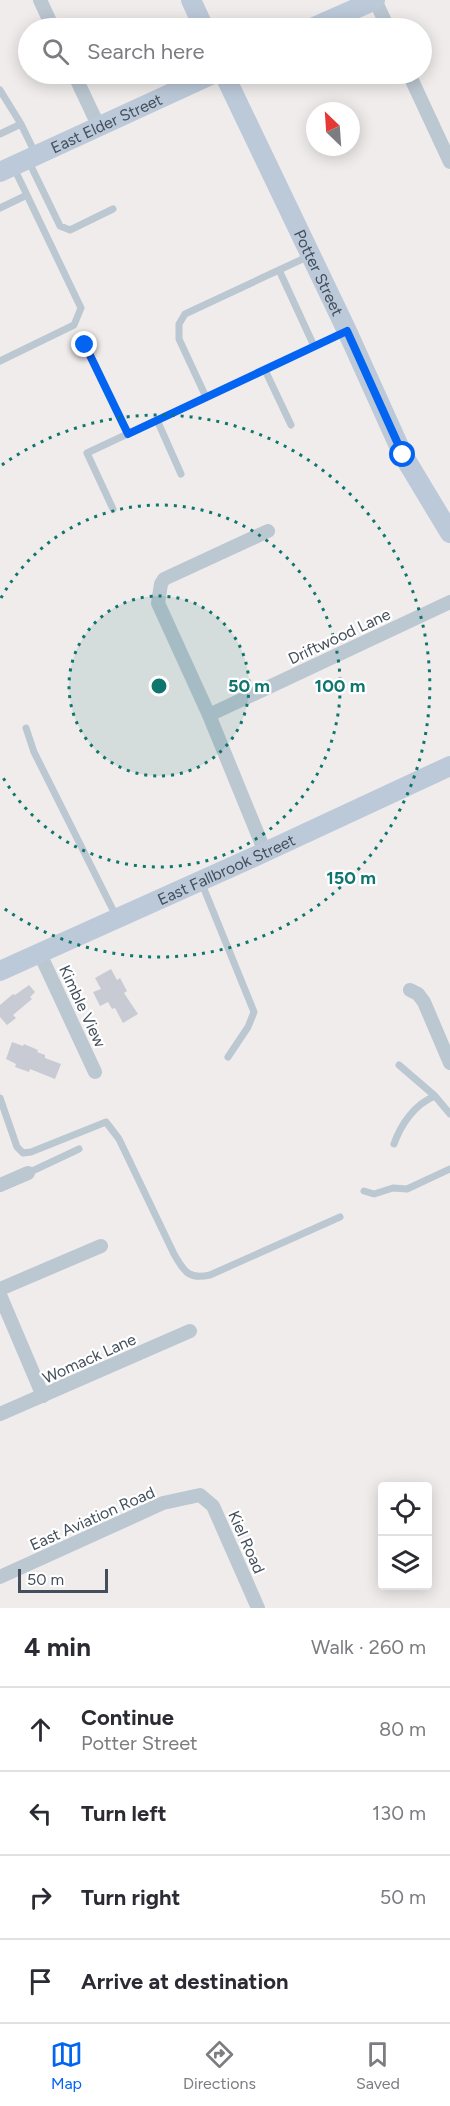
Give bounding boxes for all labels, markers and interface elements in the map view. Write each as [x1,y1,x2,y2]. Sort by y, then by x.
search box [18,18,432,84]
icon: search [39,35,72,68]
text: Search here [87,38,205,65]
street label: East Elder Street [48,90,165,157]
north arrow [306,102,360,156]
street label: Potter Street [290,226,347,319]
route end [71,331,97,357]
route start [389,441,415,467]
street label: Driftwood Lane [285,604,394,668]
text: 50 m [228,675,270,697]
text: 100 m [315,675,365,697]
centre of rings [149,676,169,696]
street label: East Fallbrook Street [155,830,298,909]
text: 150 m [326,867,376,889]
street label: Kimble View [55,962,110,1051]
street label: Womack Lane [40,1329,139,1388]
street label: East Aviation Road [27,1482,158,1555]
map controls [378,1482,432,1590]
button: locate [378,1482,432,1536]
street label: Kiel Road [224,1508,269,1576]
button: layers [378,1536,432,1590]
scale bar [18,1566,108,1594]
text: 50 m [27,1570,64,1589]
text: 4 min [24,1631,91,1663]
text: Walk · 260 m [311,1635,426,1659]
text: Continue [81,1704,174,1731]
icon: ahead [24,1713,57,1746]
text: 80 m [379,1717,426,1741]
text: Potter Street [81,1731,198,1755]
icon: left [24,1797,57,1830]
text: Turn left [81,1800,167,1827]
text: 130 m [372,1801,426,1825]
icon: right [24,1881,57,1914]
text: Turn right [81,1884,180,1911]
text: 50 m [380,1885,426,1909]
icon: arrive [24,1965,57,1998]
text: Arrive at destination [81,1968,289,1995]
tab: Map [50,2038,83,2093]
tab: Directions [183,2038,256,2093]
tab: Saved [356,2038,400,2093]

